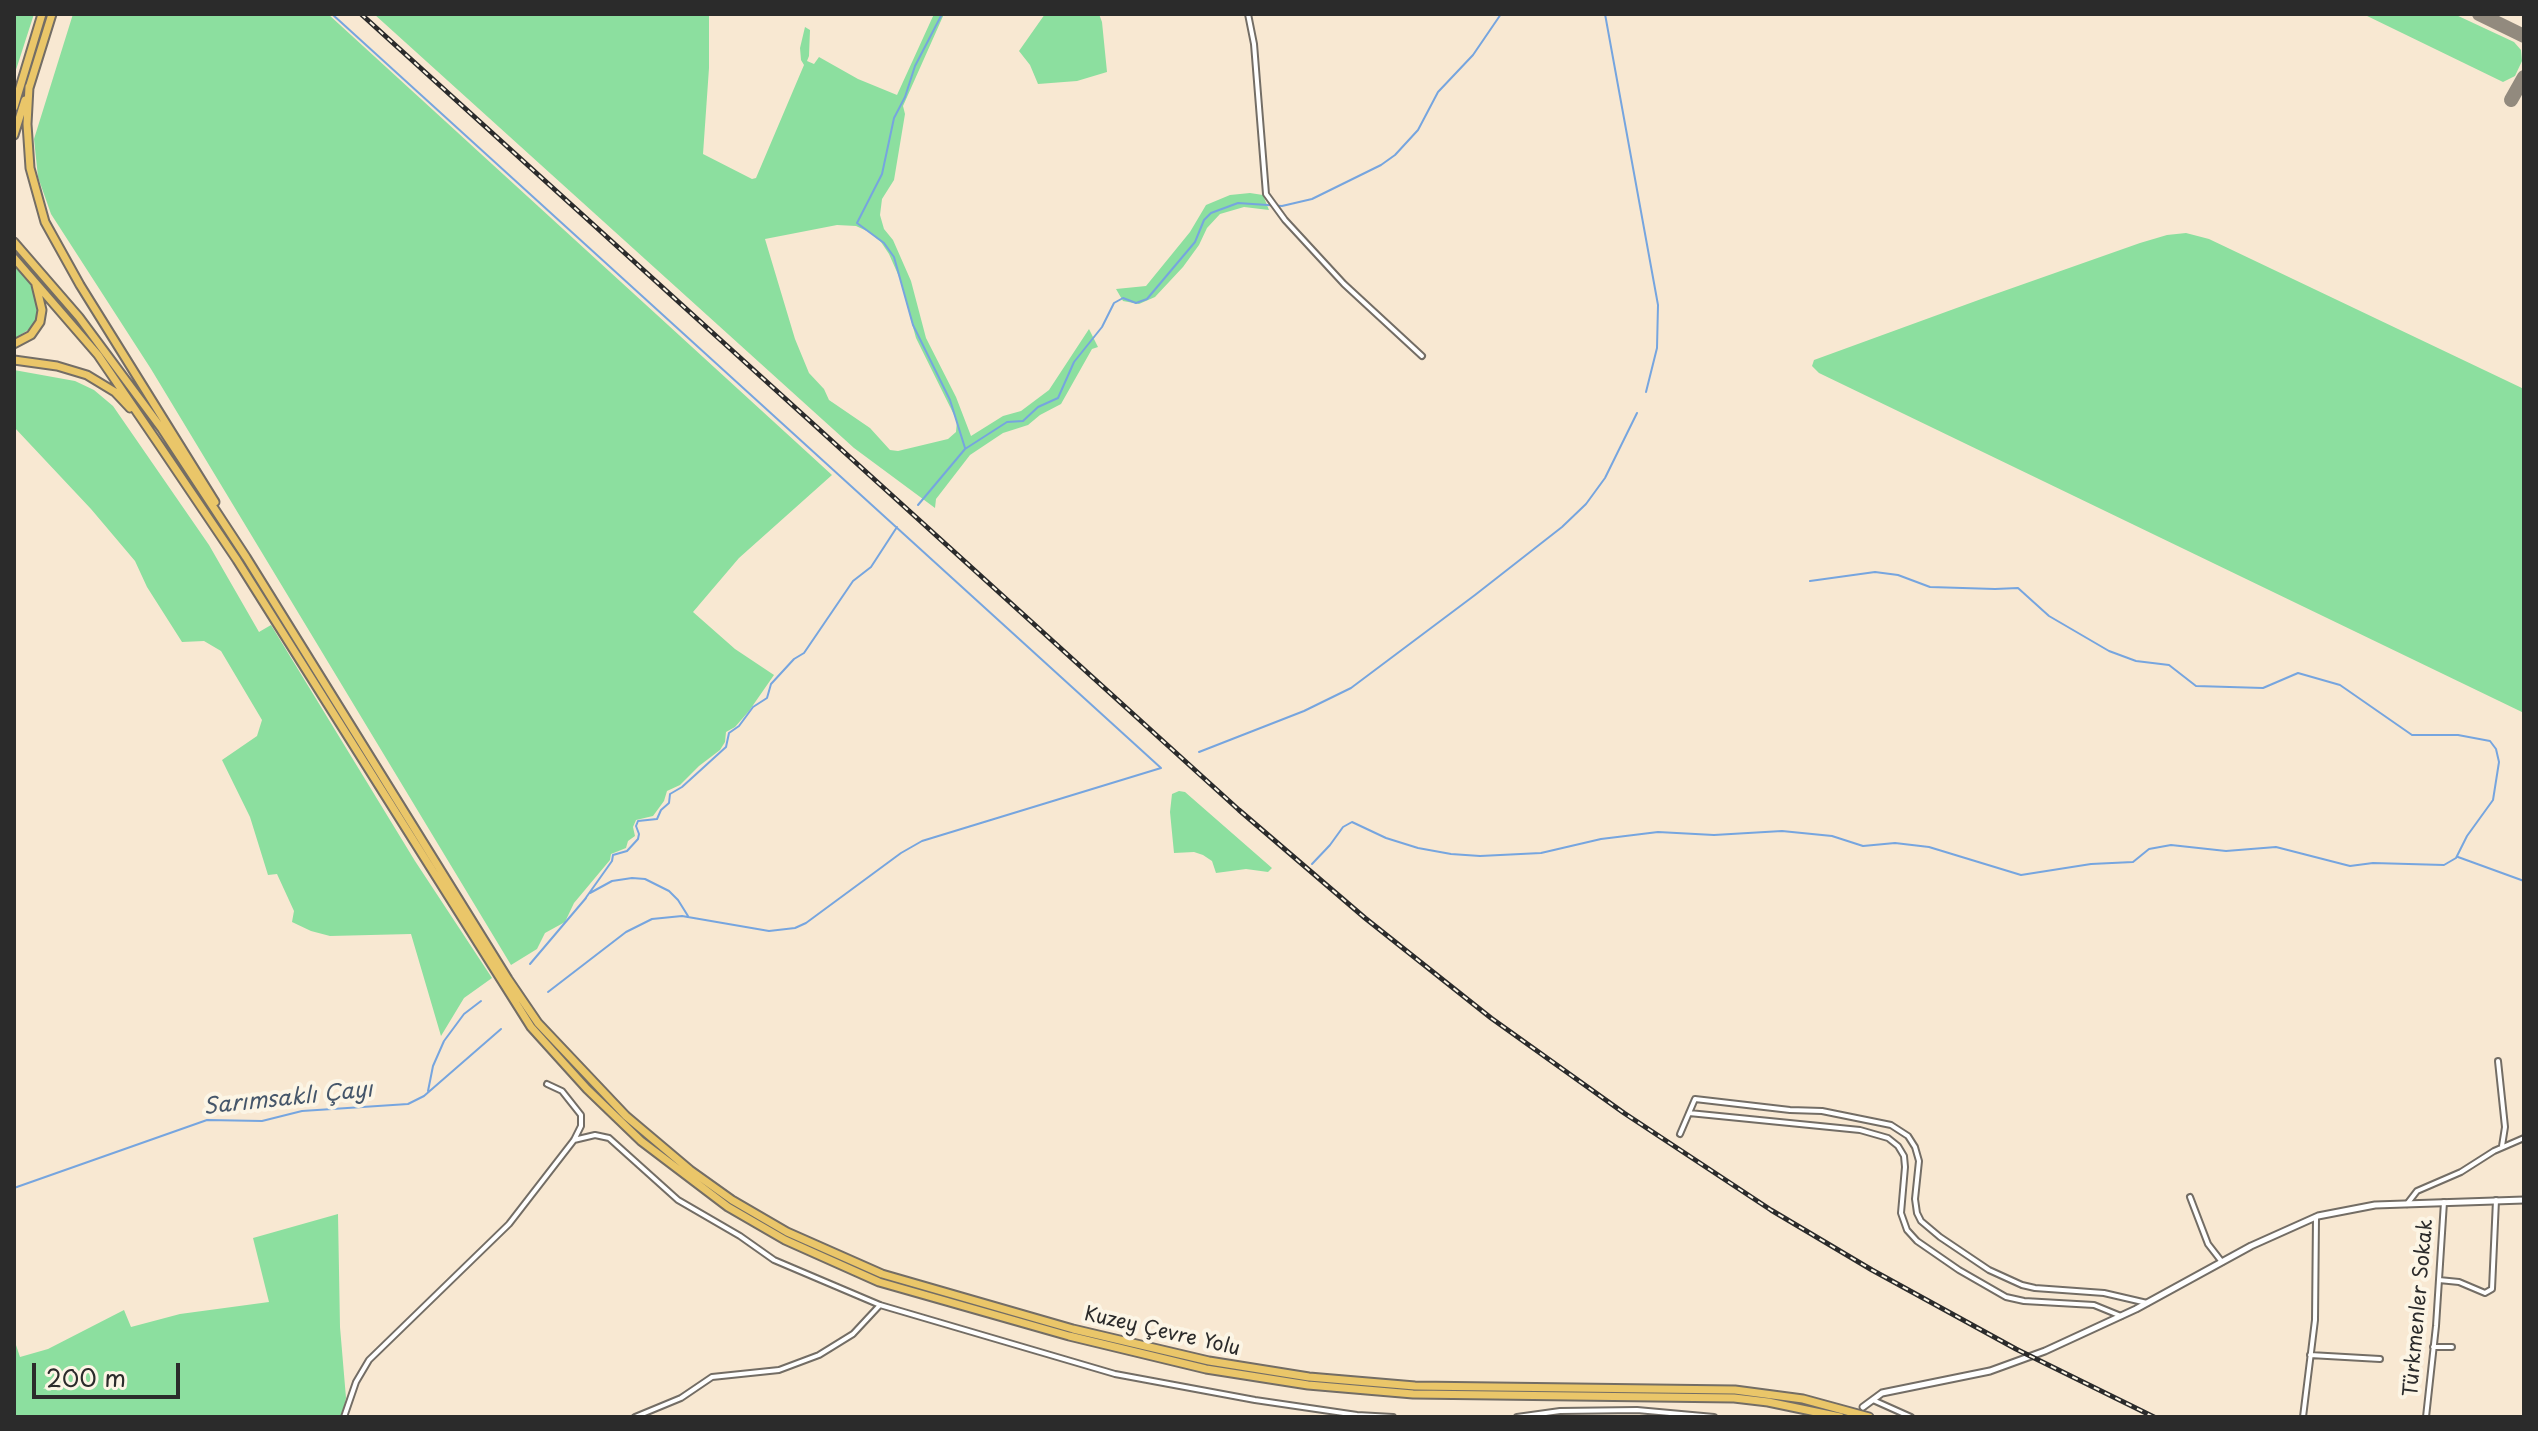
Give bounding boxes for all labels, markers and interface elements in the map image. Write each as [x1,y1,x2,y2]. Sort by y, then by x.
water label: Sarımsaklı Çayı [202,1077,374,1121]
street label: Türkmenler Sokak [2399,1218,2439,1398]
street label: Kuzey Çevre Yolu [1082,1302,1242,1362]
scale bar [36,1347,184,1397]
text: 200 m [46,1359,126,1395]

